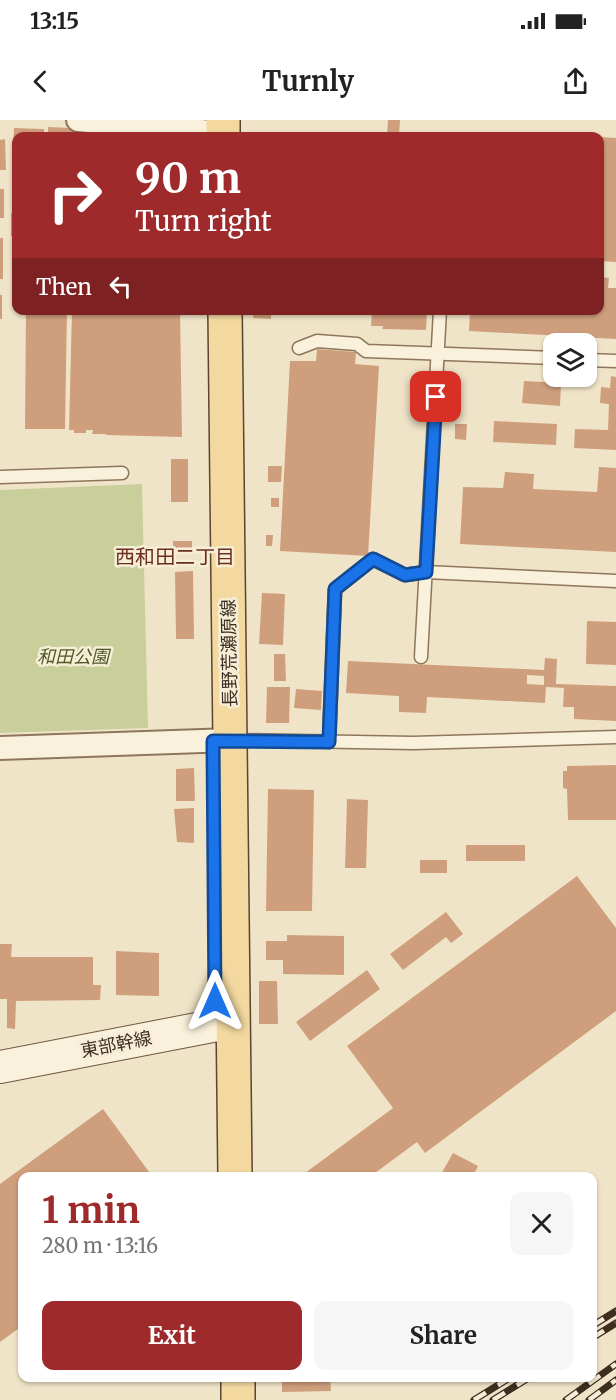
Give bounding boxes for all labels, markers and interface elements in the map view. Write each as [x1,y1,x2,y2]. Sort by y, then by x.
text: 13:15 [30,7,79,35]
text: Turnly [262,64,354,98]
icon: back [24,65,57,98]
icon: share [559,65,592,98]
text: 90 m [135,152,241,204]
icon: right [36,156,114,234]
text: Turn right [135,204,272,238]
icon: left [104,270,137,303]
text: Then [36,273,92,301]
map controls [543,333,597,387]
button: layers [543,333,597,387]
pin [410,371,461,422]
icon: arrive [419,380,452,413]
district label: 西和田二丁目 [115,544,235,569]
street label: 長野荒瀬原線 [217,599,241,707]
park label: 和田公園 [37,645,112,668]
position arrow [183,969,247,1033]
street label: 東部幹線 [78,1026,154,1062]
text: 1 min [42,1188,140,1233]
button: close [510,1192,573,1255]
text: 280 m · 13:16 [42,1233,158,1258]
button: Exit [42,1301,302,1370]
button: Share [314,1301,573,1370]

